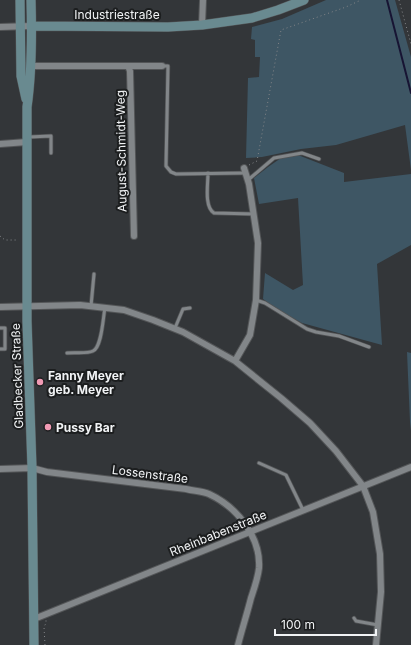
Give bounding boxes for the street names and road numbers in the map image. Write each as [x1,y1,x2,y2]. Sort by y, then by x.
street label: Industriestraße [74,7,160,22]
street label: August-Schmidt-Weg [112,90,130,212]
street label: Gladbecker Straße [8,323,26,429]
street label: Lossenstraße [111,462,189,486]
street label: Rheinbabenstraße [167,507,269,559]

